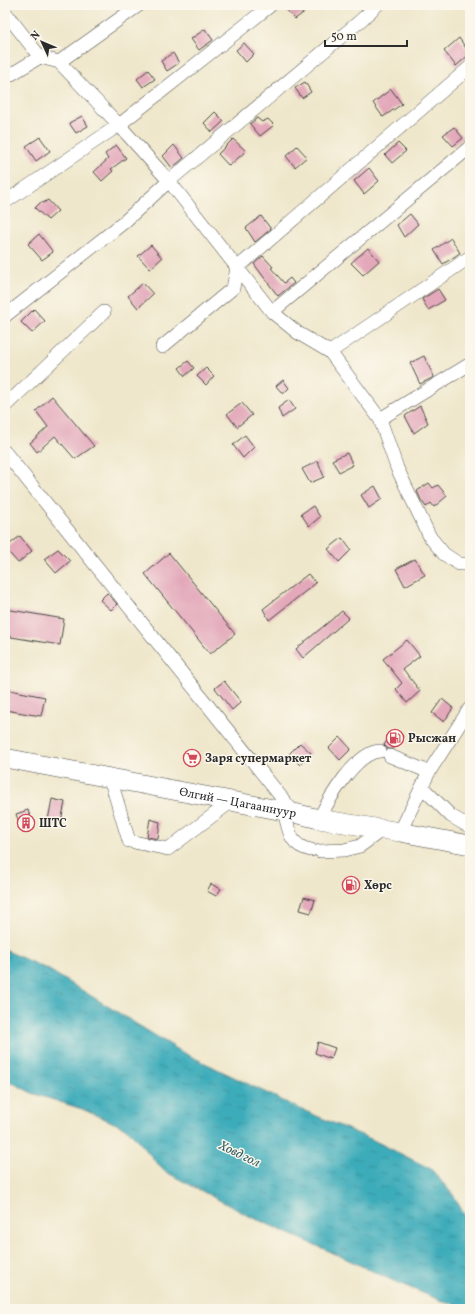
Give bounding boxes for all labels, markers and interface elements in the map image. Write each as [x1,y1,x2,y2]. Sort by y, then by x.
north arrow [22,22,62,62]
scale bar [325,22,407,48]
text: N [28,28,44,44]
text: 50 m [331,29,357,45]
fuel station icon: Рысжан [385,728,405,748]
place label: Рысжан [408,731,456,747]
supermarket icon: Заря супермаркет [182,748,202,768]
place label: Заря супермаркет [205,751,312,767]
street label: Өлгий — Цагааннуур [178,784,298,822]
building icon: ШТС [16,813,36,833]
place label: ШТС [39,816,67,832]
fuel station icon: Хөрс [341,875,361,895]
place label: Хөрс [364,878,392,894]
water label: Ховд гол [215,1137,263,1173]

